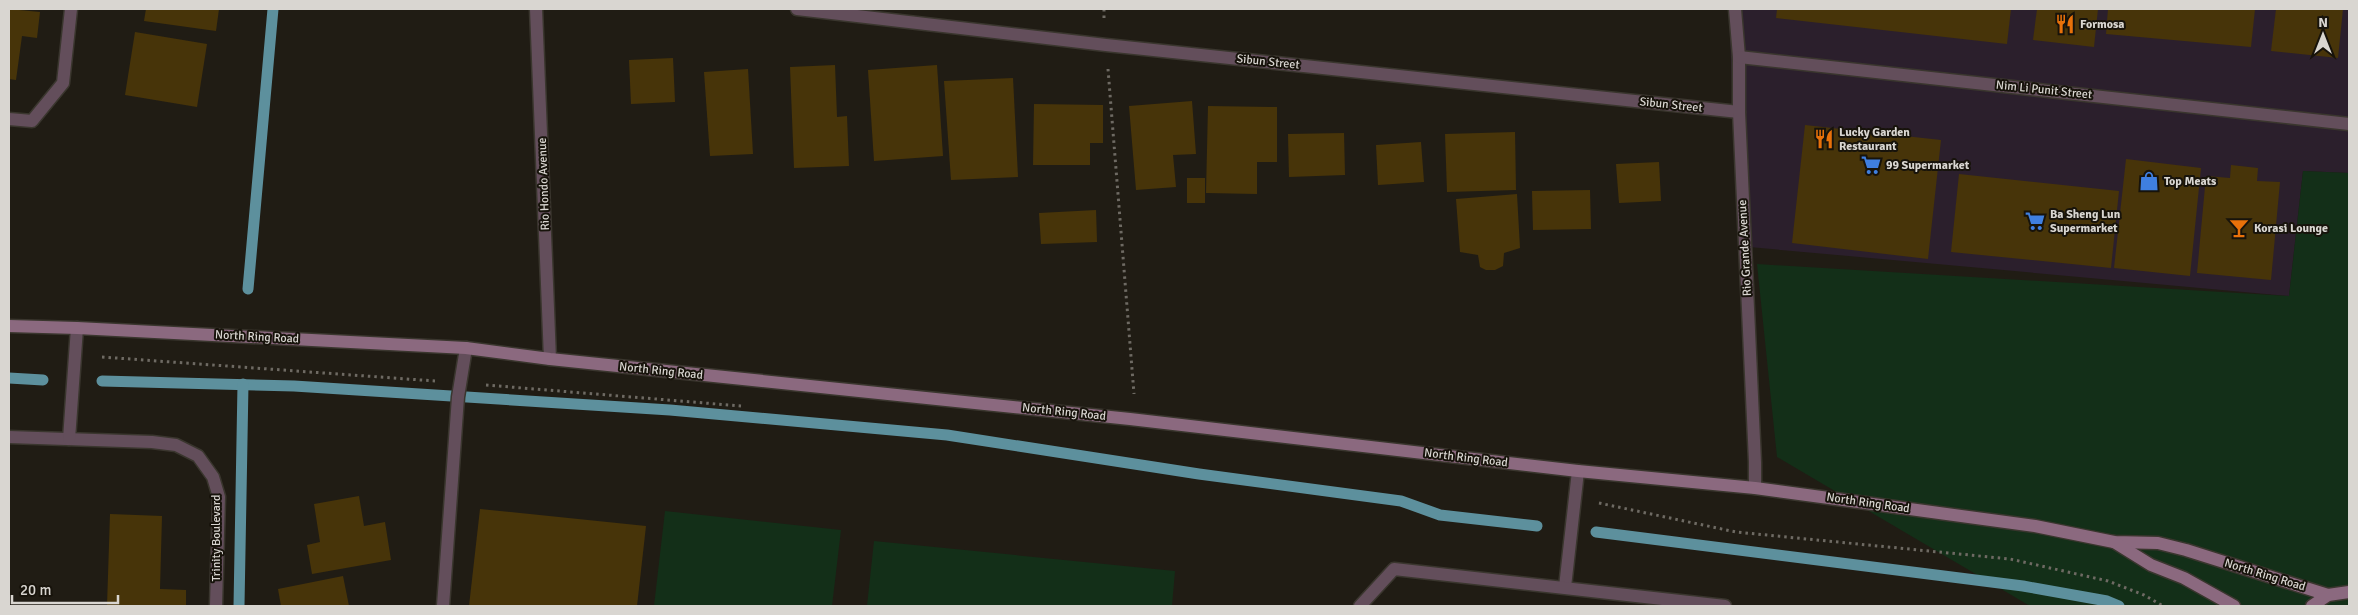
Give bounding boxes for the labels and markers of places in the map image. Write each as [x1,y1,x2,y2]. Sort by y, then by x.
restaurant icon: Formosa [2054,13,2076,35]
place label: Formosa [2080,17,2124,32]
place label: Lucky Garden Restaurant [1839,125,1910,154]
restaurant icon: Lucky Garden Restaurant [1813,128,1835,150]
supermarket icon: 99 Supermarket [1860,154,1882,176]
place label: 99 Supermarket [1886,158,1970,173]
shop icon: Top Meats [2138,170,2160,192]
place label: Top Meats [2164,174,2217,189]
place label: Ba Sheng Lun Supermarket [2050,207,2121,236]
supermarket icon: Ba Sheng Lun Supermarket [2024,210,2046,232]
bar icon: Korasi Lounge [2228,217,2250,239]
place label: Korasi Lounge [2254,221,2328,236]

